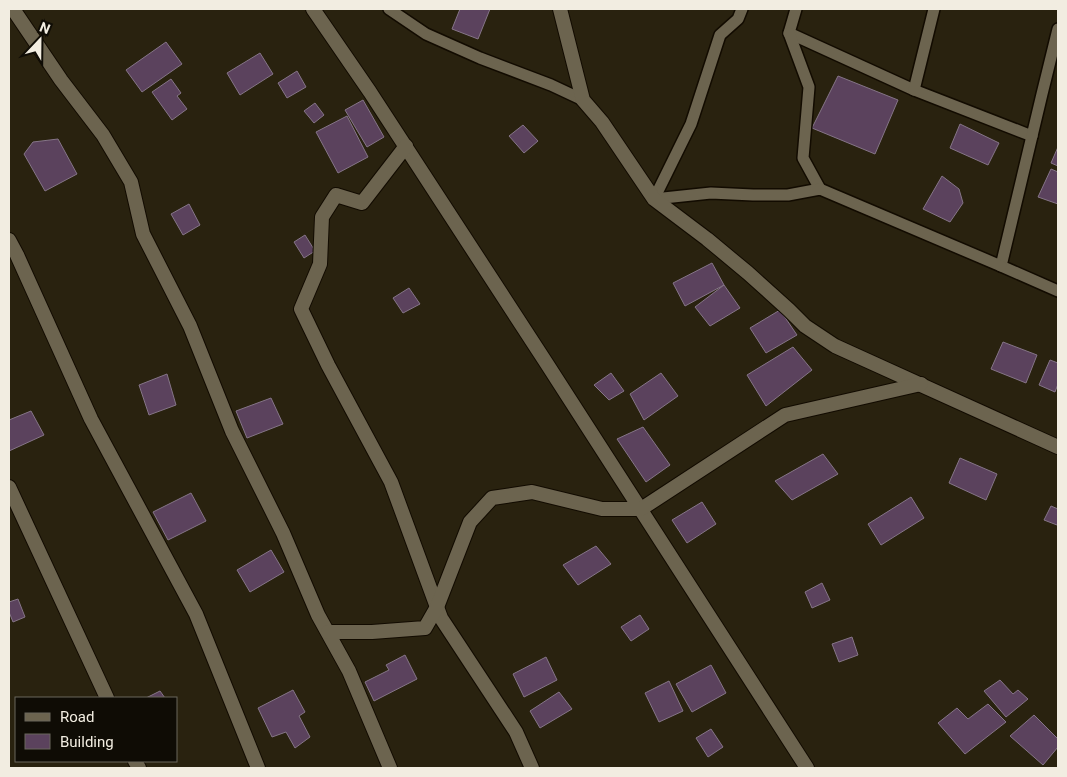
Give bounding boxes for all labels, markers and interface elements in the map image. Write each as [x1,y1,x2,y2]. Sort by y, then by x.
north arrow [15,15,65,65]
text: N [37,19,52,37]
legend [15,697,178,762]
text: Road [60,708,94,726]
text: Building [60,733,114,751]

